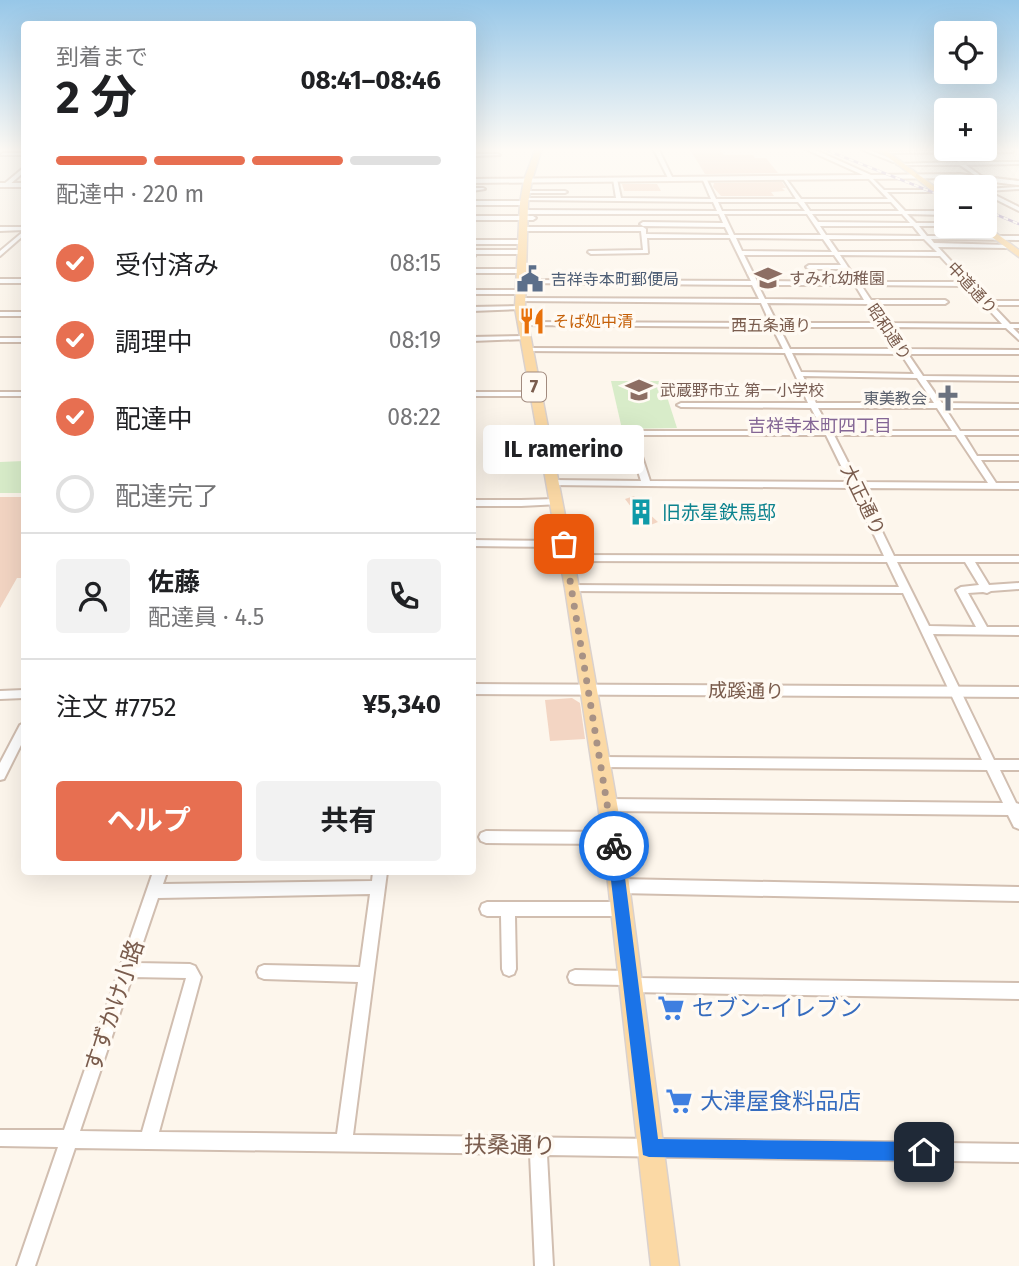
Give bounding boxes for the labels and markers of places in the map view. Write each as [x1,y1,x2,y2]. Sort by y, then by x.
school or university icon: すみれ幼稚園 [753,263,783,293]
public building icon: 吉祥寺本町郵便局 [515,264,545,294]
place label: すみれ幼稚園 [789,269,885,288]
place label: 吉祥寺本町郵便局 [551,270,679,289]
restaurant icon: そば処中清 [517,306,547,336]
place label: そば処中清 [553,312,633,331]
school or university icon: 武蔵野市立 第一小学校 [624,375,654,405]
place label: 武蔵野市立 第一小学校 [660,381,824,400]
church icon: 東美教会 [933,383,963,413]
place label: 東美教会 [863,389,927,408]
callout: IL ramerino [484,425,644,474]
building icon: 旧赤星鉄馬邸 [626,497,656,527]
place label: 旧赤星鉄馬邸 [662,501,776,524]
pin [534,514,594,574]
supermarket icon: セブン-イレブン [656,993,686,1023]
place label: セブン-イレブン [692,994,862,1022]
supermarket icon: 大津屋食料品店 [664,1086,694,1116]
place label: 大津屋食料品店 [700,1087,861,1115]
pin [894,1122,954,1182]

